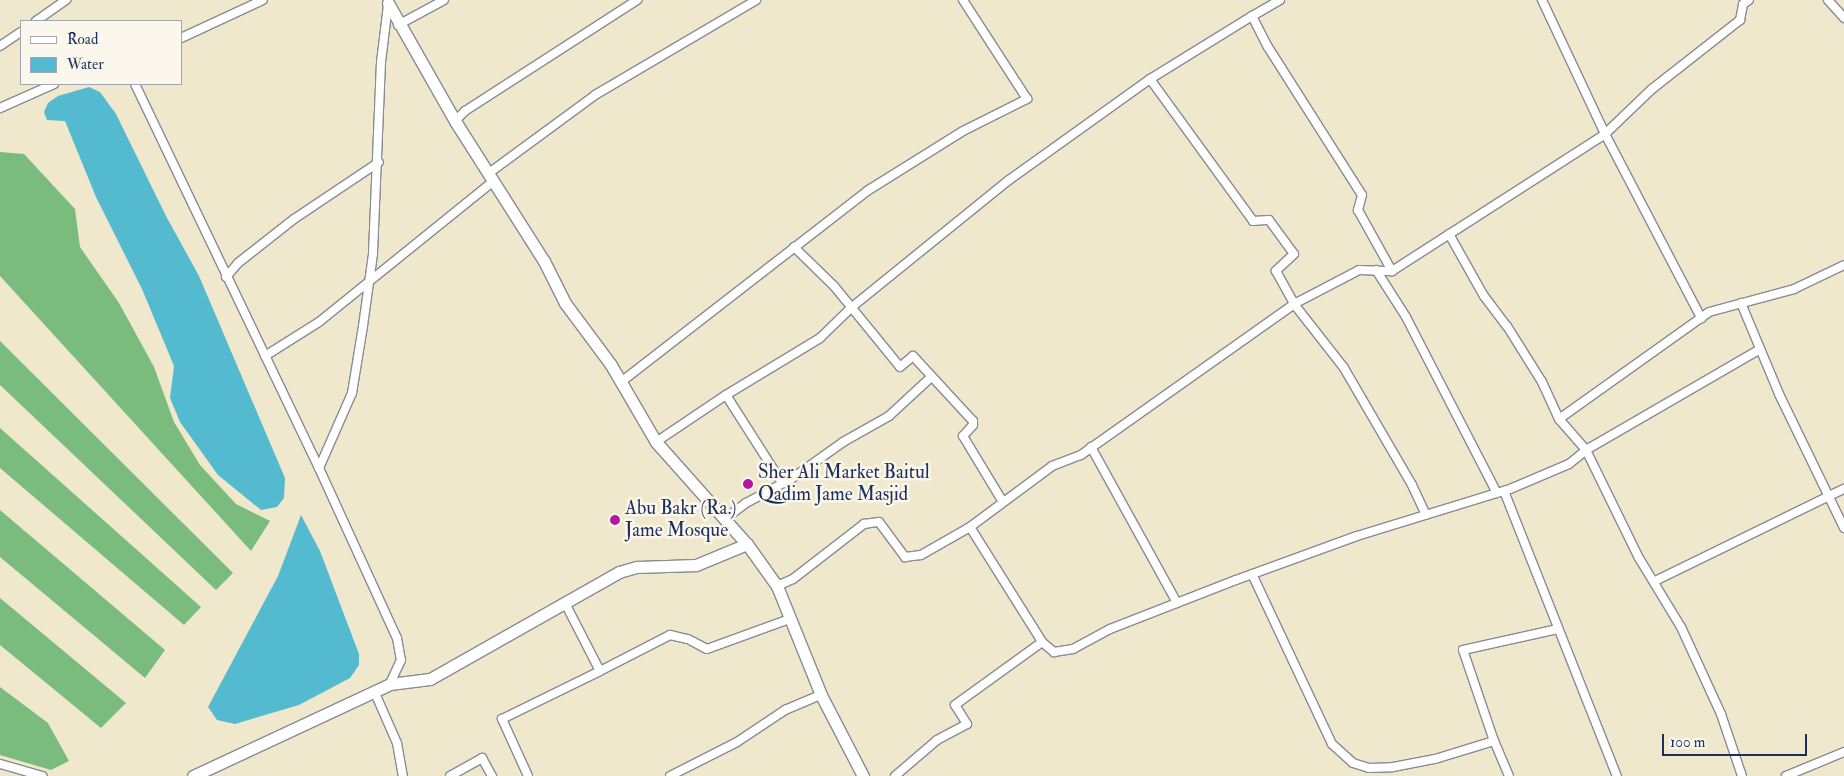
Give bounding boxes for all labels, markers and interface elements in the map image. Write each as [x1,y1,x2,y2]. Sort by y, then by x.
legend [20,20,182,85]
text: Road [67,30,98,49]
text: Water [67,55,104,74]
place label: Sher Ali Market Baitul Qadim Jame Masjid [758,462,930,506]
marker: Sher Ali Market Baitul Qadim Jame Masjid [742,478,754,490]
place label: Abu Bakr (Ra.) Jame Mosque [625,498,736,542]
marker: Abu Bakr (Ra.) Jame Mosque [609,514,621,526]
scale bar [1664,724,1809,756]
text: 100 m [1670,733,1705,752]

